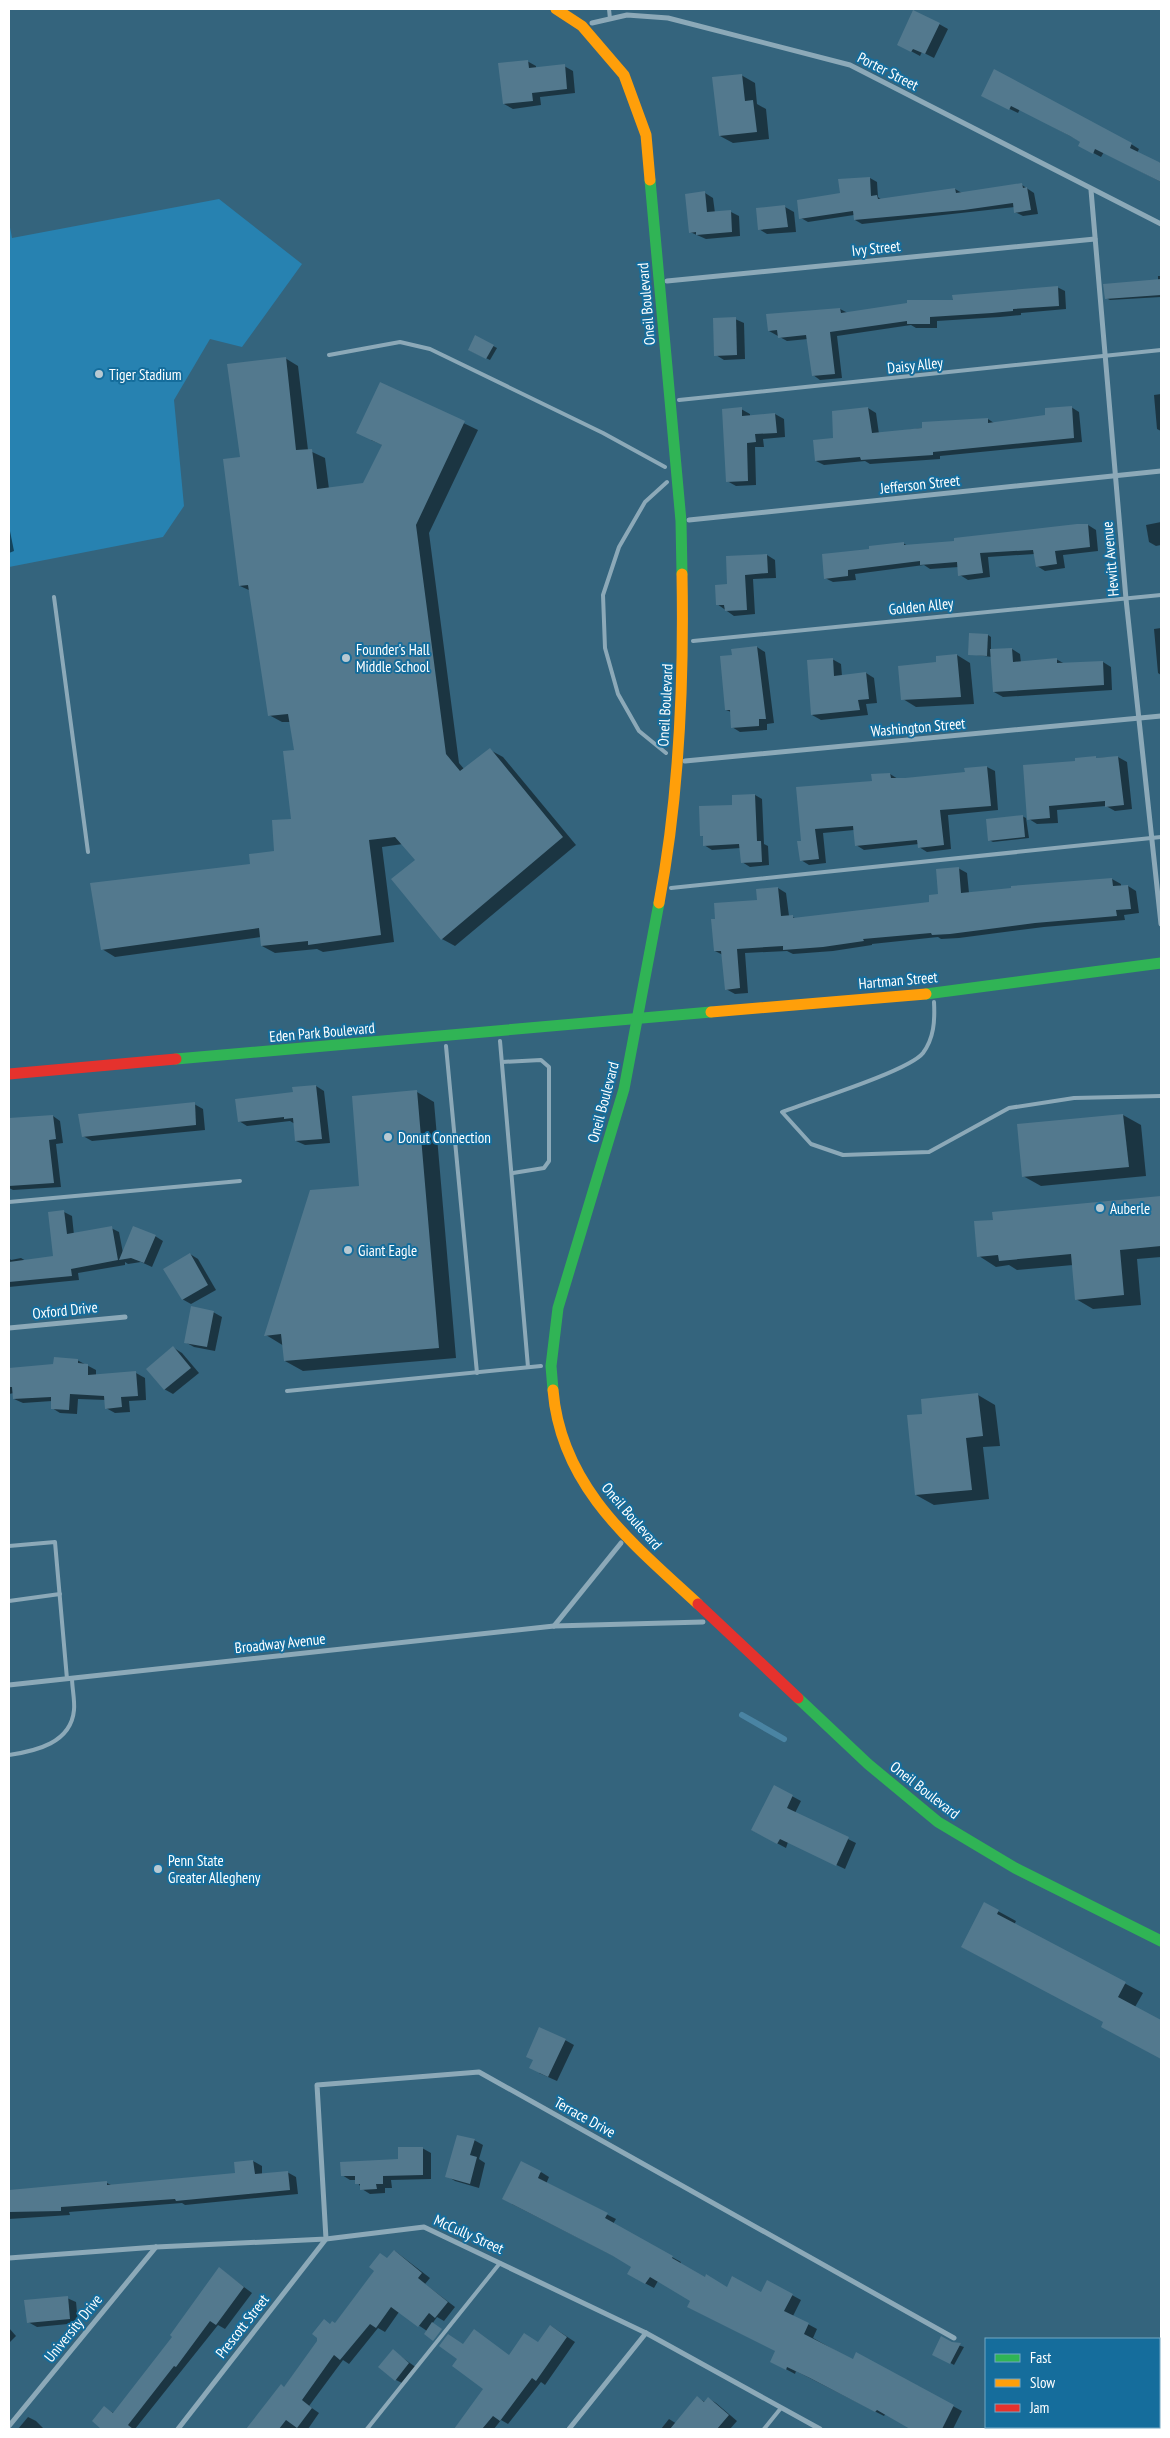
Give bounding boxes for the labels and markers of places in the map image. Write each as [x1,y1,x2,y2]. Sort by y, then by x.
place label: Tiger Stadium [109,365,182,384]
marker: Tiger Stadium [93,368,105,380]
place label: Founder's Hall Middle School [356,640,430,676]
marker: Founder's Hall Middle School [340,652,352,664]
place label: Donut Connection [398,1128,491,1147]
marker: Donut Connection [382,1131,394,1143]
place label: Auberle [1110,1199,1150,1218]
marker: Auberle [1094,1202,1106,1214]
place label: Giant Eagle [358,1241,417,1260]
marker: Giant Eagle [342,1244,354,1256]
place label: Penn State Greater Allegheny [168,1851,261,1887]
marker: Penn State Greater Allegheny [152,1863,164,1875]

